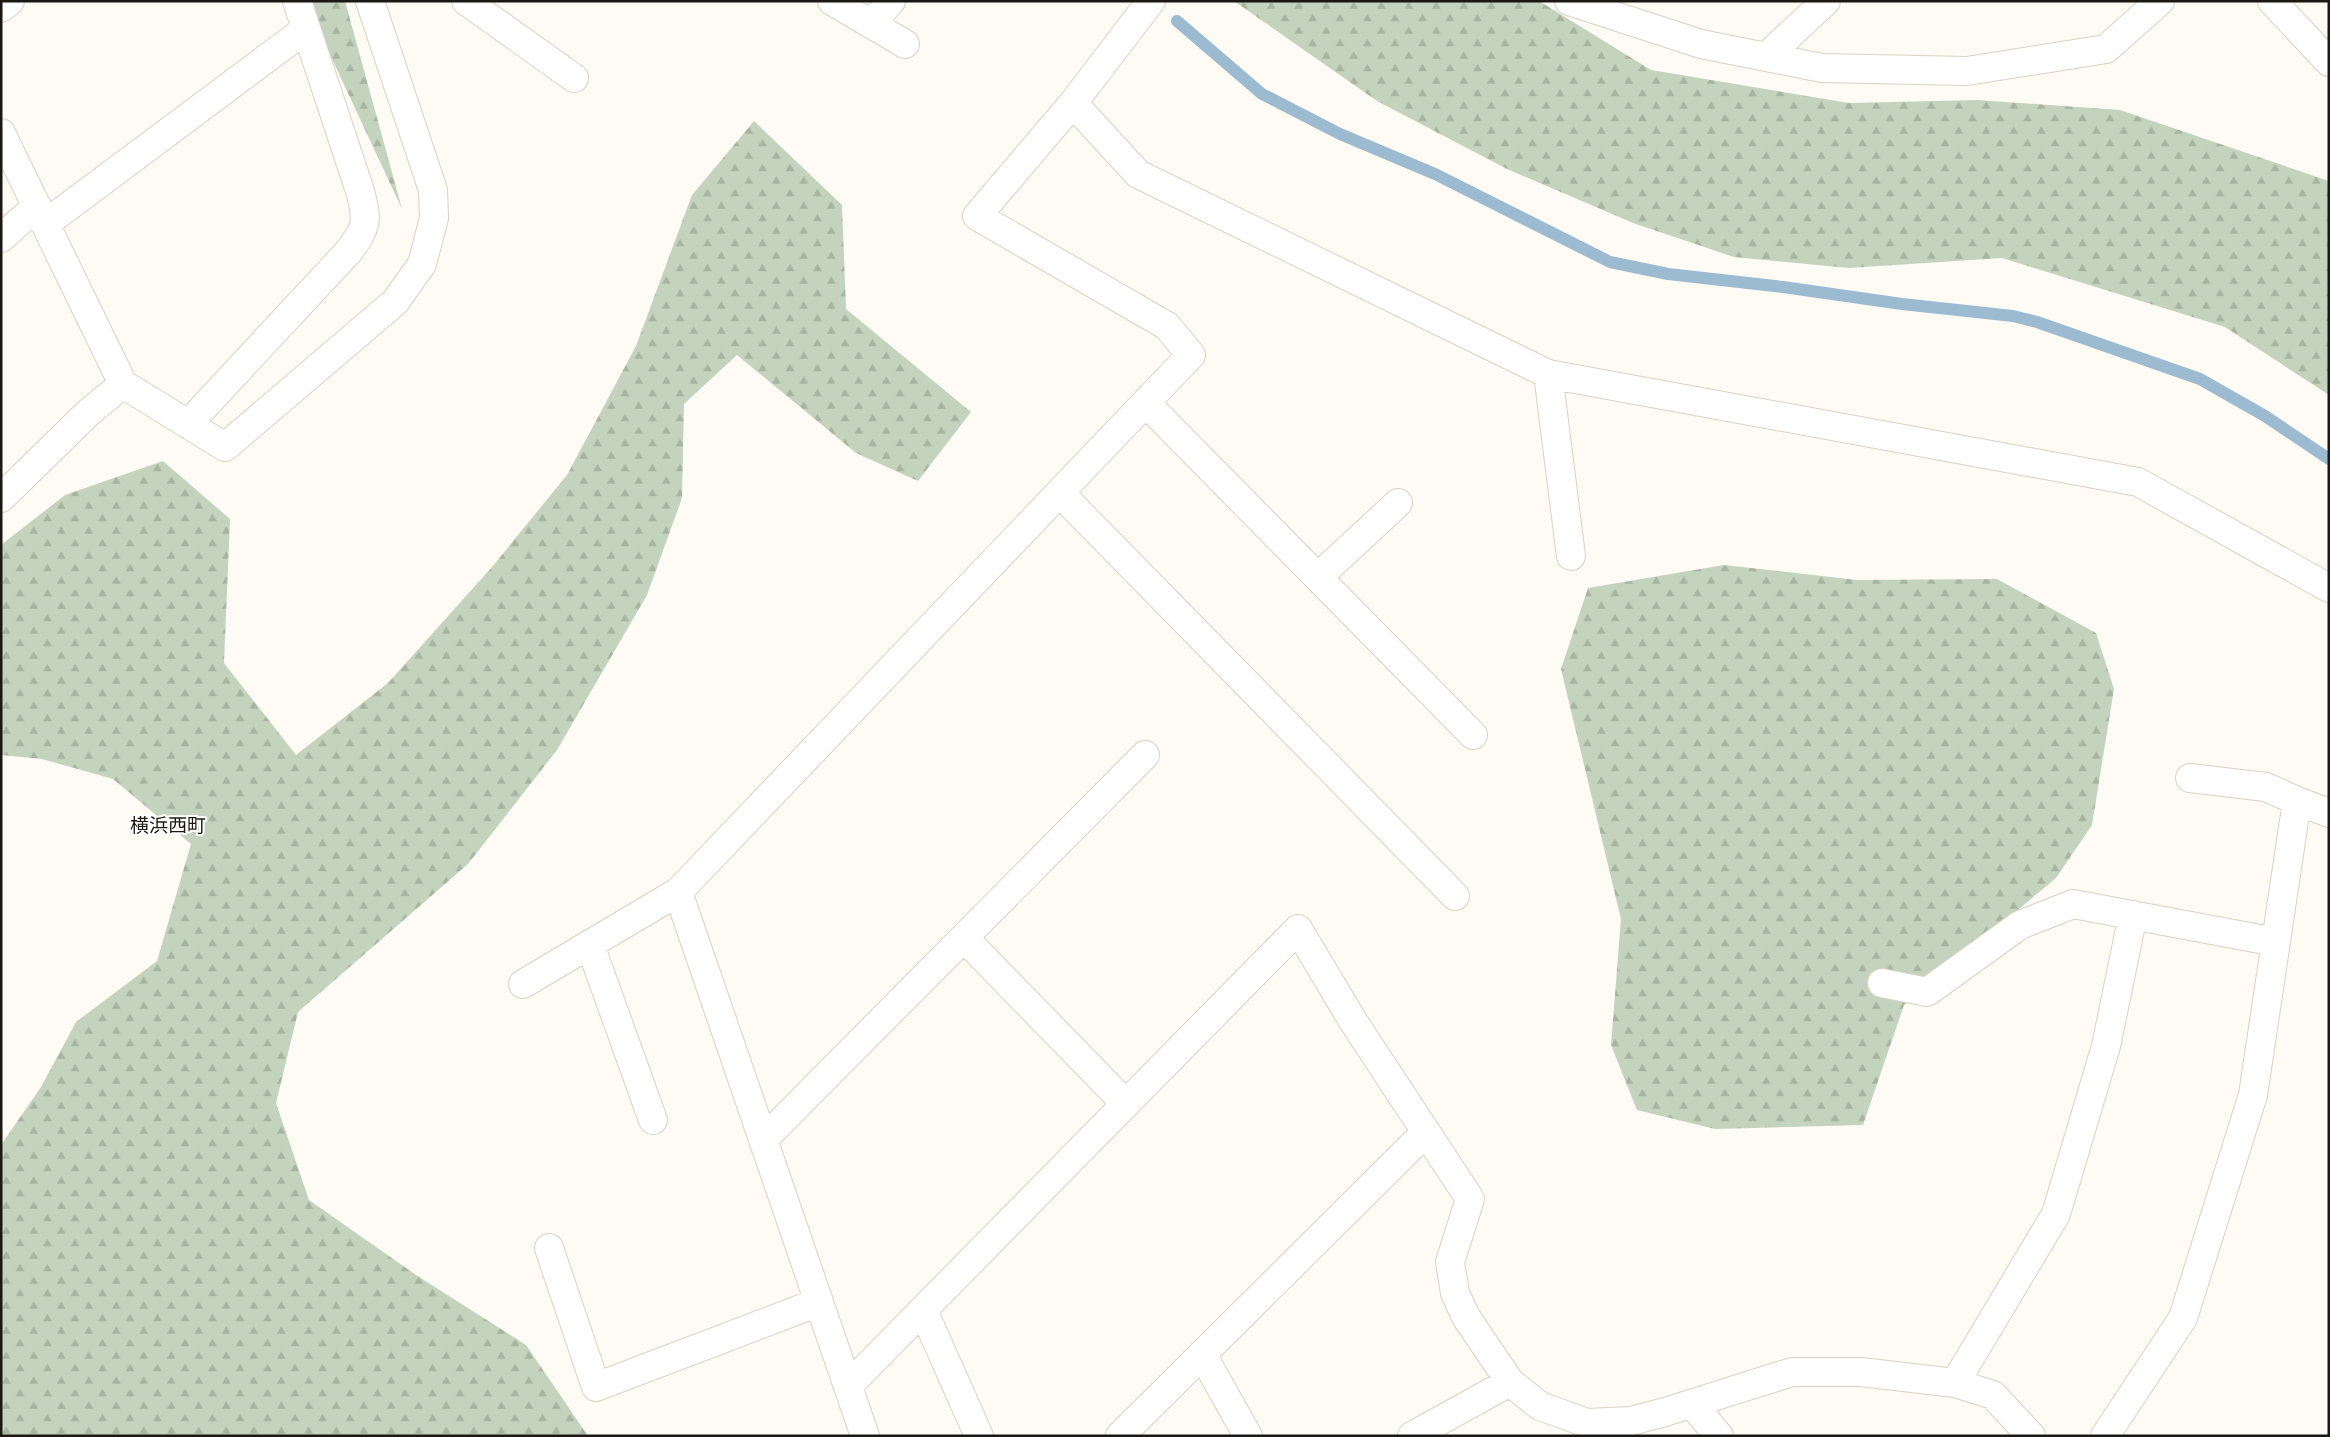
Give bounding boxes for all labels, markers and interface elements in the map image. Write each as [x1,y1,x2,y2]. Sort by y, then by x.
district label: 横浜西町 [130,814,206,837]

